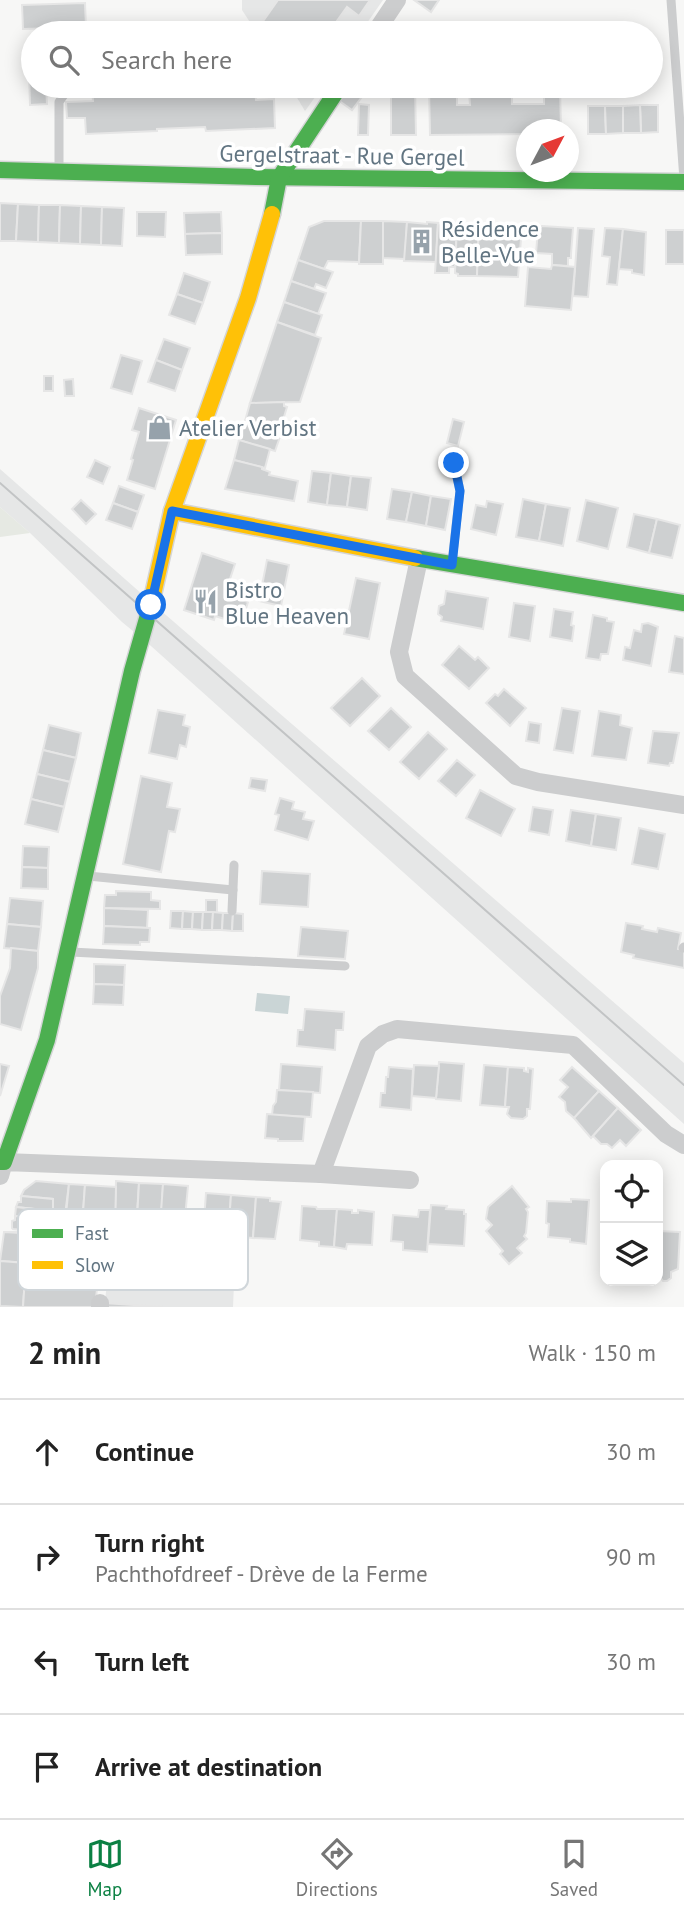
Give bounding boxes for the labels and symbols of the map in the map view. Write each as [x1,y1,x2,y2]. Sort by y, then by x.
north arrow [516,119,579,182]
street label: Gergelstraat - Rue Gergel [219,138,465,172]
place label: Résidence Belle-Vue [441,214,539,269]
building icon: Résidence Belle-Vue [407,227,435,255]
shop icon: Atelier Verbist [145,413,173,441]
place label: Atelier Verbist [179,413,317,442]
route end [438,447,469,478]
place label: Bistro Blue Heaven [225,575,349,630]
restaurant icon: Bistro Blue Heaven [191,588,219,616]
route start [135,589,166,620]
legend [18,1209,248,1290]
text: Fast [75,1221,109,1245]
text: Slow [75,1253,115,1277]

